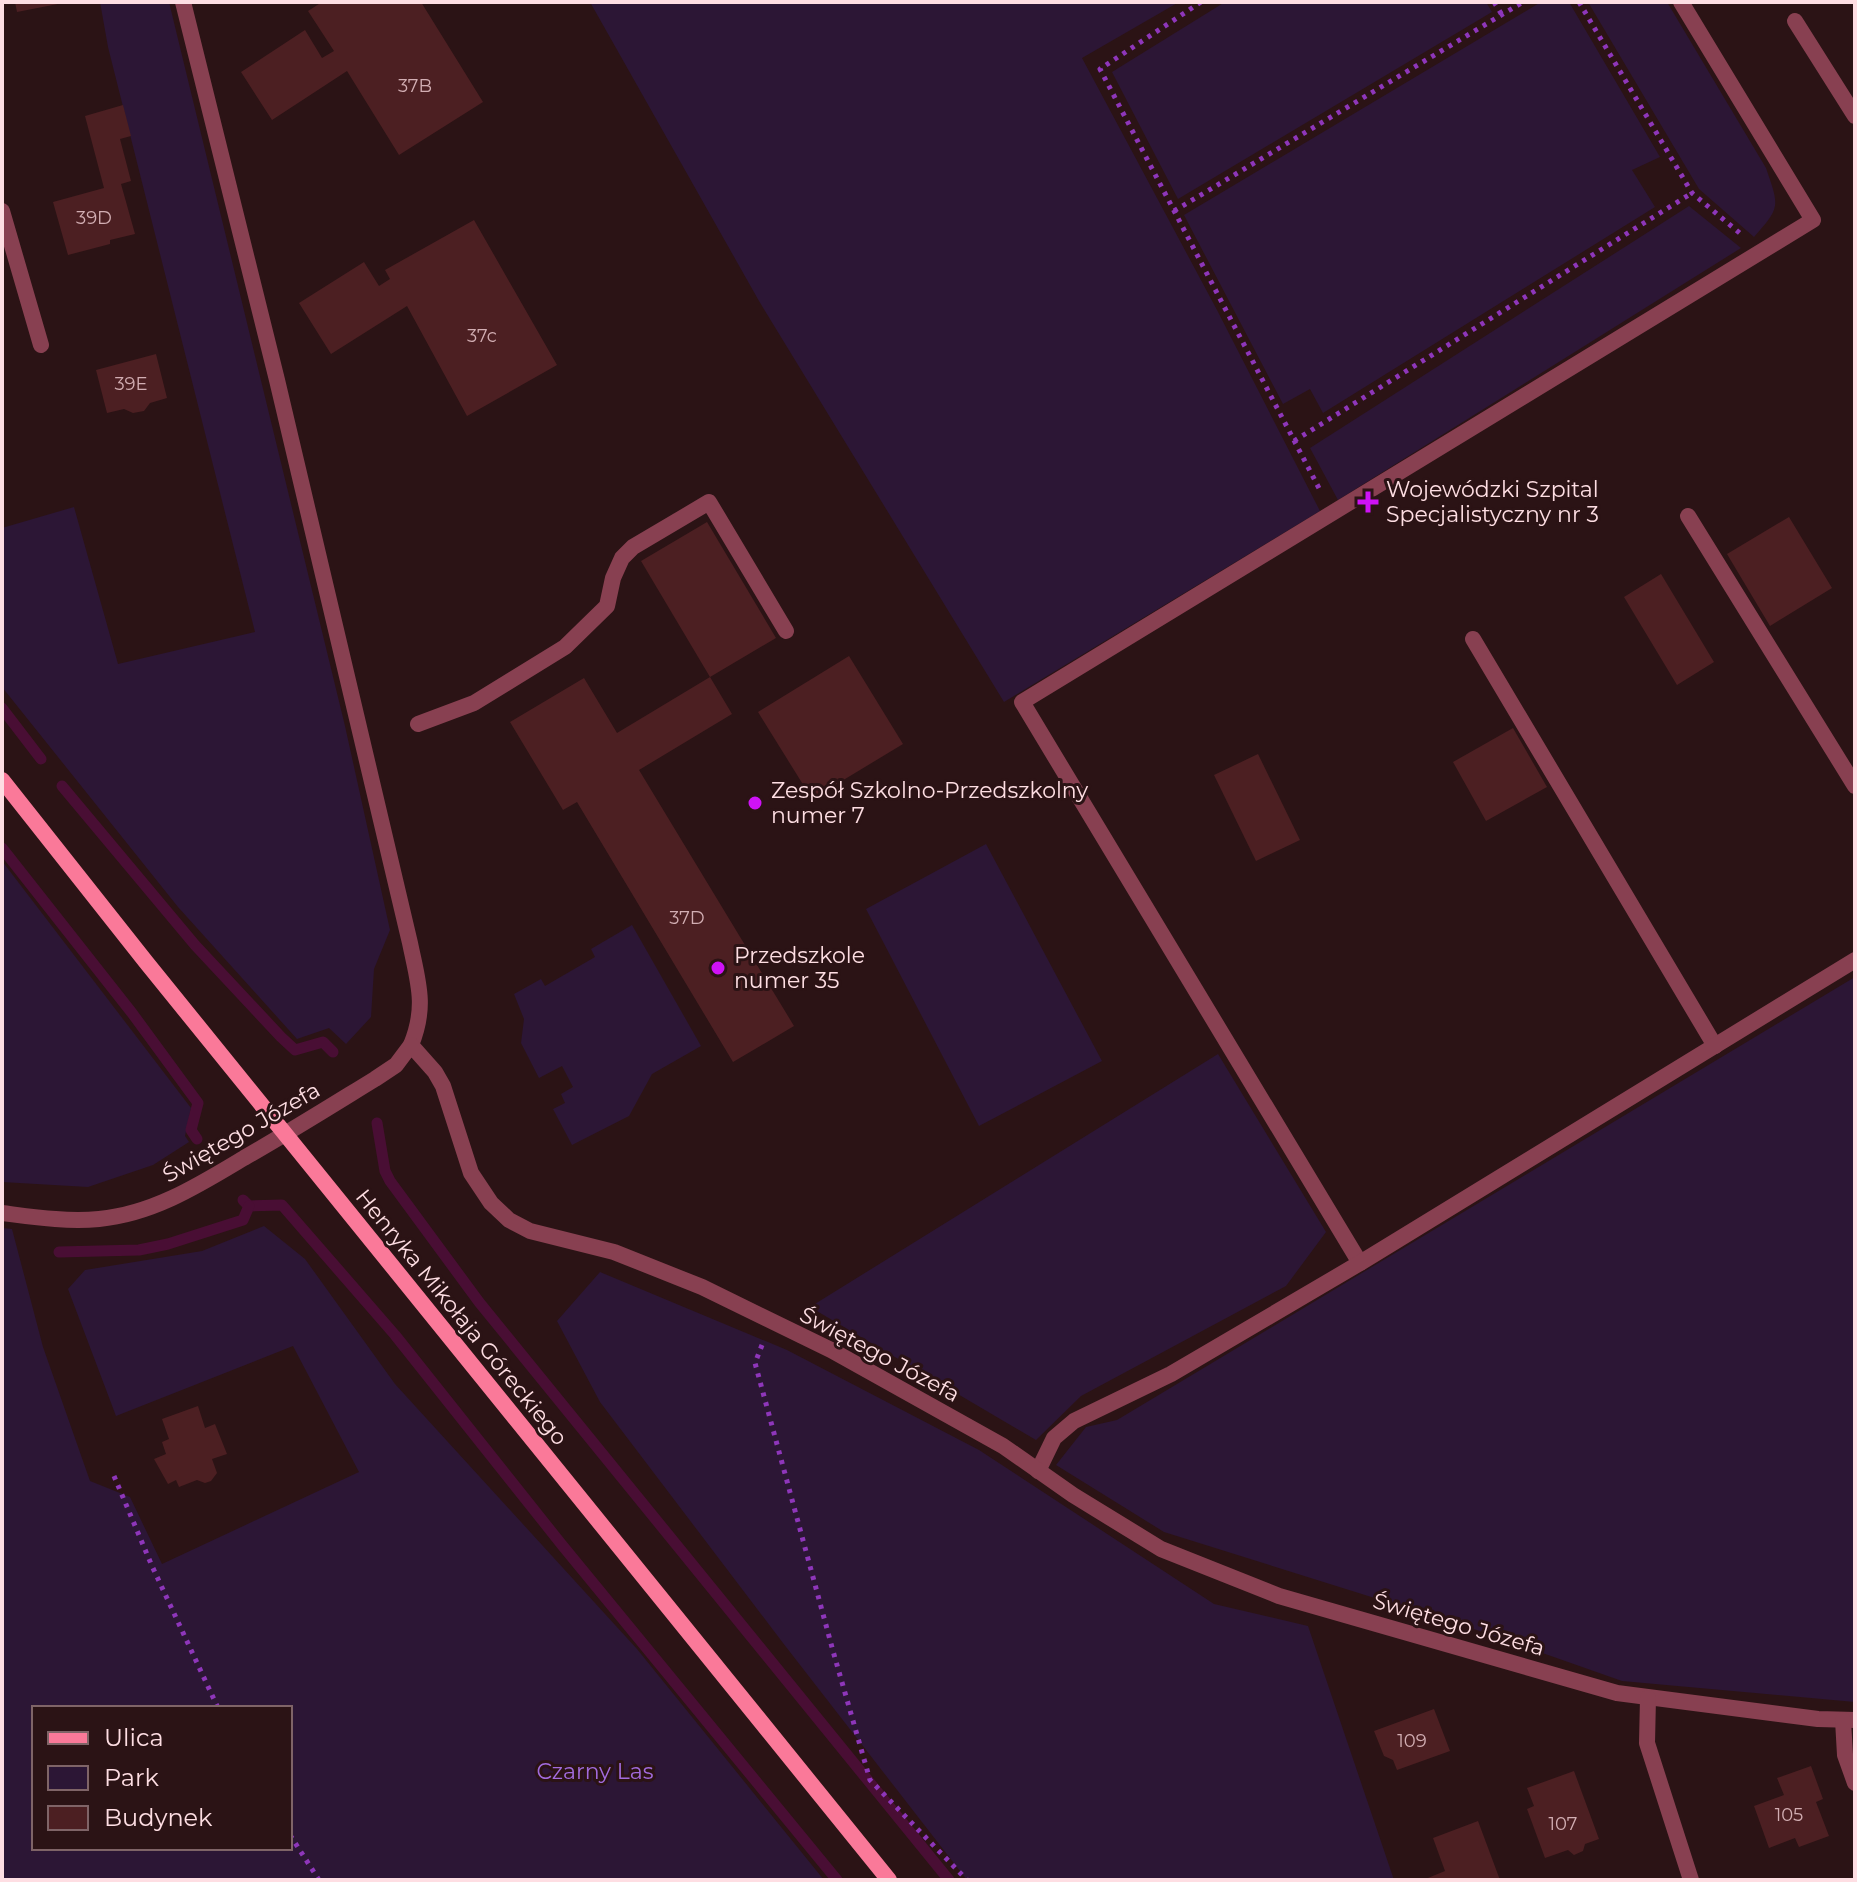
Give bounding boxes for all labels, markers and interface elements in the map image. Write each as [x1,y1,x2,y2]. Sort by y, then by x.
house number: 37B [398,75,432,97]
house number: 39D [76,207,112,229]
house number: 37c [467,325,497,347]
house number: 39E [114,373,148,395]
place label: Wojewódzki Szpital Specjalistyczny nr 3 [1386,476,1599,528]
marker: Wojewódzki Szpital Specjalistyczny nr 3 [1357,491,1379,513]
place label: Zespół Szkolno-Przedszkolny numer 7 [771,777,1088,829]
marker: Zespół Szkolno-Przedszkolny numer 7 [746,794,764,812]
house number: 37D [669,907,705,929]
place label: Przedszkole numer 35 [734,942,865,994]
marker: Przedszkole numer 35 [709,959,727,977]
street label: Świętego Józefa [158,1076,325,1188]
street label: Henryka Mikołaja Góreckiego [350,1184,573,1451]
street label: Świętego Józefa [795,1301,964,1408]
street label: Świętego Józefa [1370,1587,1548,1662]
legend [32,1706,292,1850]
text: Ulica [104,1723,164,1752]
house number: 109 [1397,1730,1427,1752]
park label: Czarny Las [537,1758,654,1785]
text: Park [104,1763,159,1792]
text: Budynek [104,1803,213,1832]
house number: 105 [1775,1804,1803,1826]
house number: 107 [1549,1813,1577,1835]

